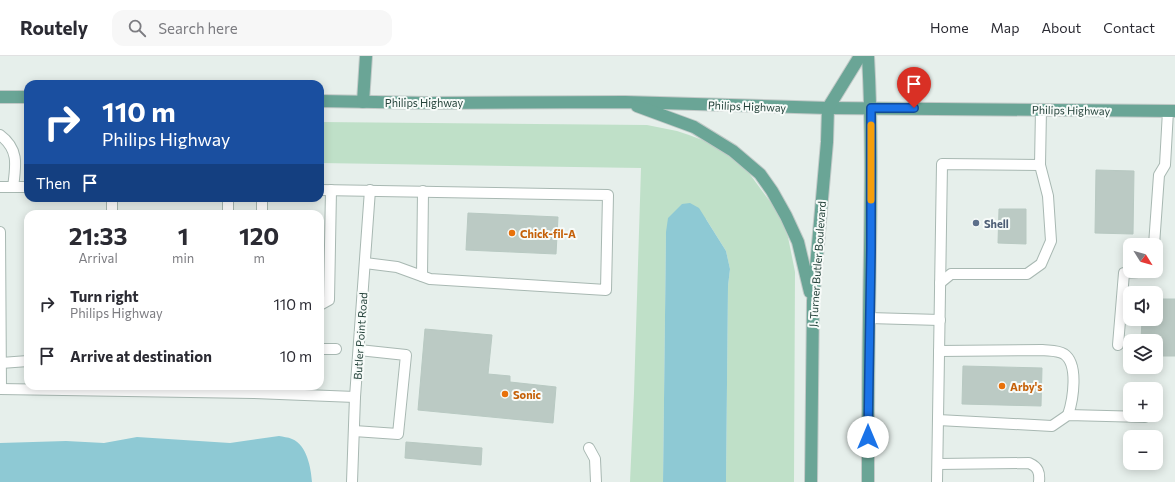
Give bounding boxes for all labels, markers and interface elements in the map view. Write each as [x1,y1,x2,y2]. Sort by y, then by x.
search box [112,10,392,46]
text: Routely [20,16,88,39]
icon: search [126,17,148,39]
text: Search here [158,19,238,37]
text: Home [930,19,969,36]
text: Map [991,19,1019,36]
text: About [1041,19,1081,36]
text: Contact [1103,19,1155,36]
pin [897,67,931,108]
icon: arrive [903,73,925,95]
text: 110 m [102,94,176,128]
icon: right [36,96,88,148]
street label: Philips Highway [385,96,464,109]
street label: Philips Highway [708,98,787,114]
street label: Philips Highway [1032,103,1111,117]
text: Philips Highway [102,128,230,150]
icon: arrive [79,172,101,194]
text: Then [36,174,71,192]
street label: J. Turner Butler Boulevard [806,201,829,327]
place label: Shell [984,217,1009,230]
marker: Shell [971,218,981,228]
text: 21:33 [69,221,127,250]
text: 1 [178,221,189,250]
text: 120 [239,221,279,250]
place label: Chick-fil-A [520,227,576,240]
marker: Chick-fil-A [507,228,517,238]
north arrow [1123,238,1163,278]
map controls [1123,238,1163,470]
text: Arrival [78,250,118,266]
text: min [172,250,194,266]
text: m [253,250,265,266]
button: sound [1123,286,1163,326]
text: Turn right [70,287,139,305]
street label: Butler Point Road [350,292,370,380]
icon: right [36,293,58,315]
text: 110 m [273,295,312,313]
text: Philips Highway [70,305,163,321]
button: layers [1123,334,1163,374]
icon: arrive [36,345,58,367]
text: Arrive at destination [70,347,212,365]
text: 10 m [280,347,312,365]
place label: Arby's [1010,380,1042,393]
marker: Arby's [997,381,1007,391]
button: + [1123,382,1163,422]
place label: Sonic [513,388,541,401]
marker: Sonic [500,389,510,399]
position arrow [847,416,889,458]
button: − [1123,430,1163,470]

